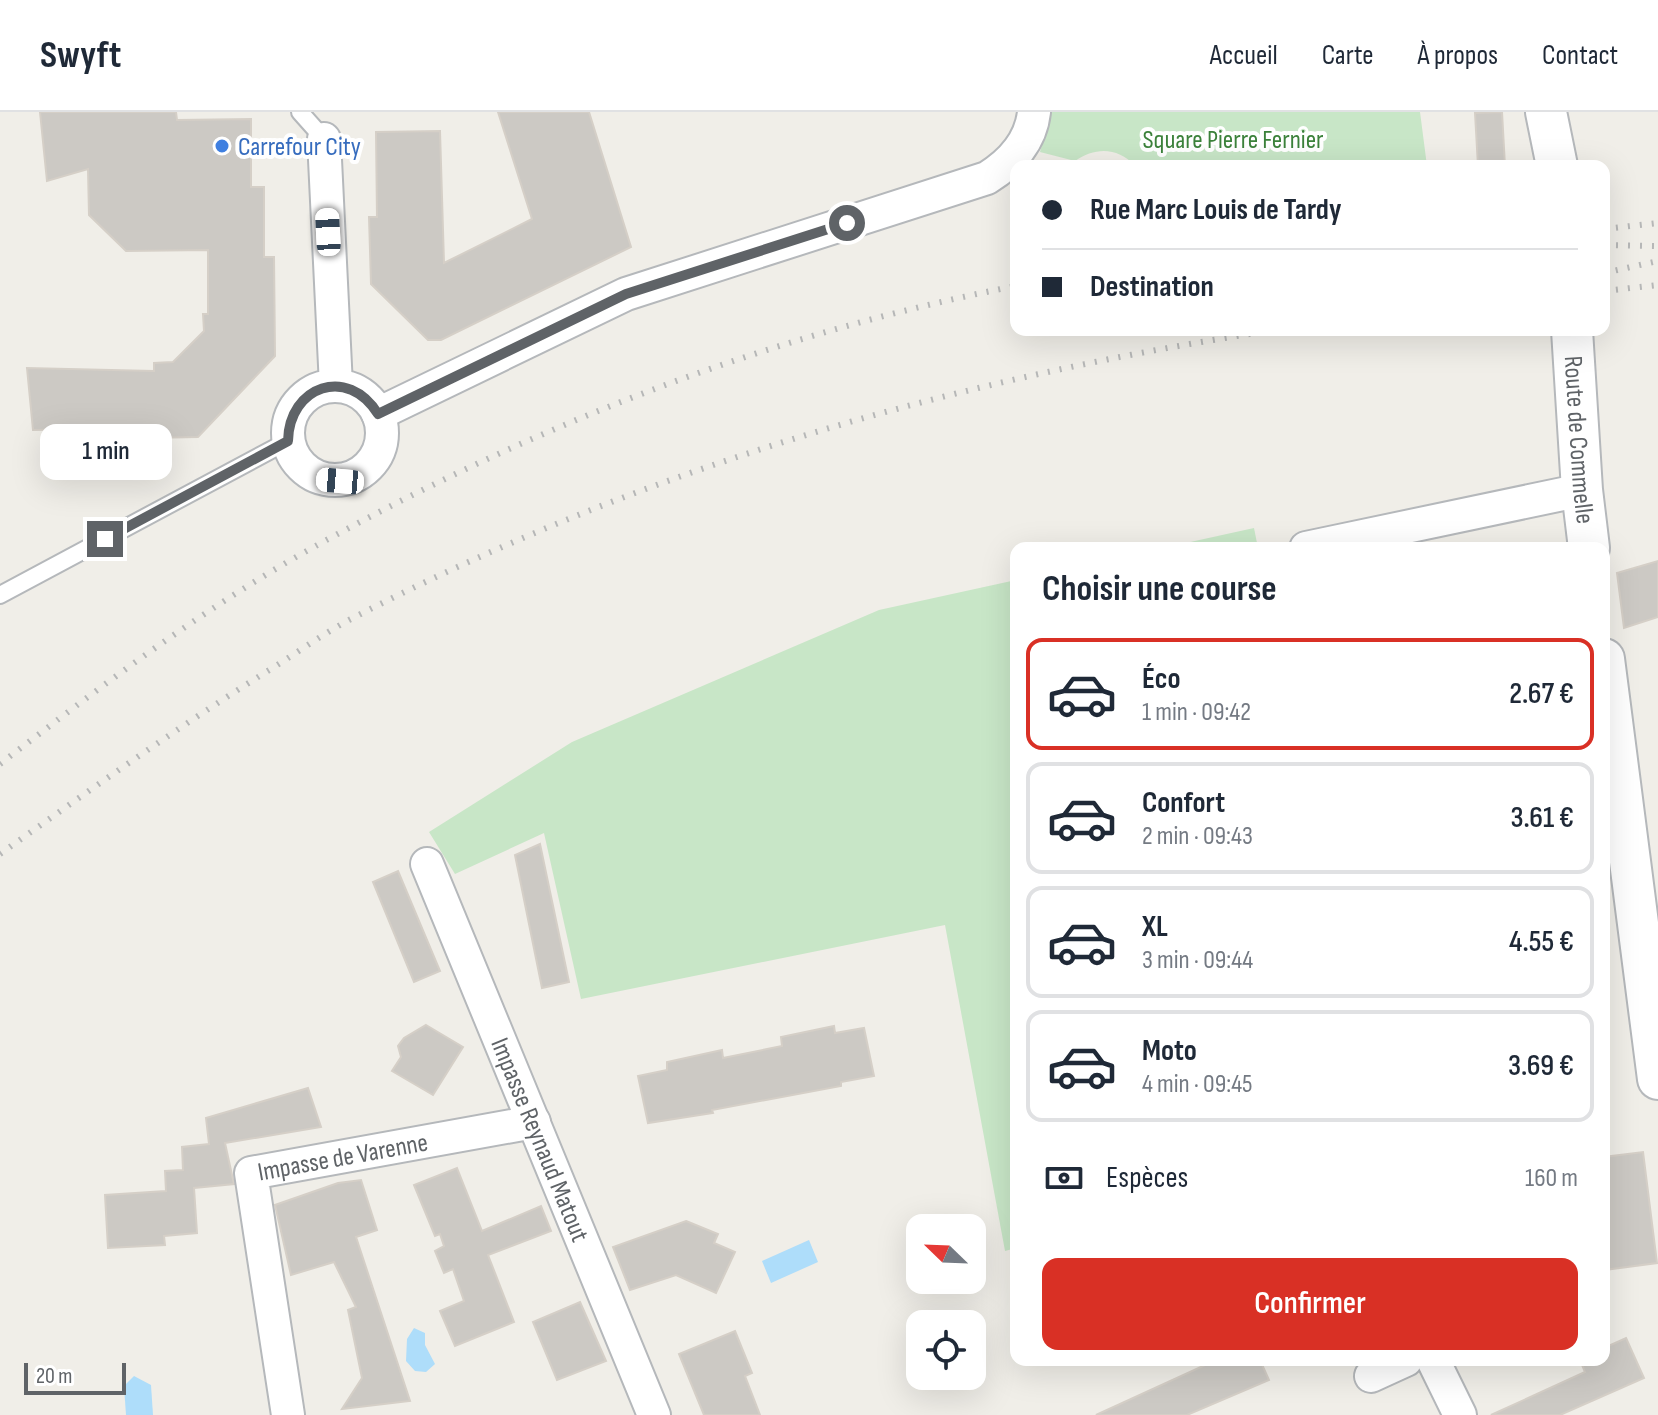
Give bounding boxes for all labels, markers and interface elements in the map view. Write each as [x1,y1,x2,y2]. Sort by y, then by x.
text: Swyft [40,33,121,78]
text: Accueil [1210,39,1278,72]
text: Carte [1322,39,1374,72]
text: À propos [1418,39,1498,72]
text: Contact [1542,39,1618,72]
park label: Square Pierre Fernier [1142,125,1324,156]
place label: Carrefour City [238,132,361,163]
marker: Carrefour City [213,137,231,155]
text: Rue Marc Louis de Tardy [1090,192,1341,228]
route start [829,205,865,241]
car [315,207,341,257]
text: Destination [1090,269,1214,305]
street label: Route de Commelle [1557,355,1600,526]
callout: 1 min [39,423,171,479]
text: 1 min [82,436,130,467]
car [315,467,365,495]
route end [87,521,123,557]
text: Choisir une course [1042,568,1277,611]
icon: car [1046,658,1118,730]
text: Éco [1142,661,1181,697]
text: 2.67 € [1509,676,1574,712]
text: 1 min · 09:42 [1142,697,1251,728]
icon: car [1046,782,1118,854]
text: Confort [1142,785,1225,821]
text: 3.61 € [1510,800,1574,836]
text: 2 min · 09:43 [1142,821,1253,852]
icon: car [1046,906,1118,978]
text: XL [1142,909,1168,945]
text: 4.55 € [1509,924,1574,960]
text: 3 min · 09:44 [1142,945,1253,976]
icon: car [1046,1030,1118,1102]
text: Moto [1142,1033,1197,1069]
street label: Impasse Reynaud Matout [483,1034,595,1247]
text: 3.69 € [1508,1048,1574,1084]
text: 4 min · 09:45 [1142,1069,1253,1100]
street label: Impasse de Varenne [255,1127,431,1188]
icon: cash [1042,1156,1086,1200]
text: Espèces [1106,1160,1188,1196]
text: 160 m [1525,1163,1578,1194]
north arrow [906,1214,986,1294]
map controls [906,1214,986,1390]
button: Confirmer [1042,1258,1578,1350]
button: locate [906,1310,986,1390]
scale bar [24,1359,126,1395]
text: 20 m [36,1363,73,1390]

